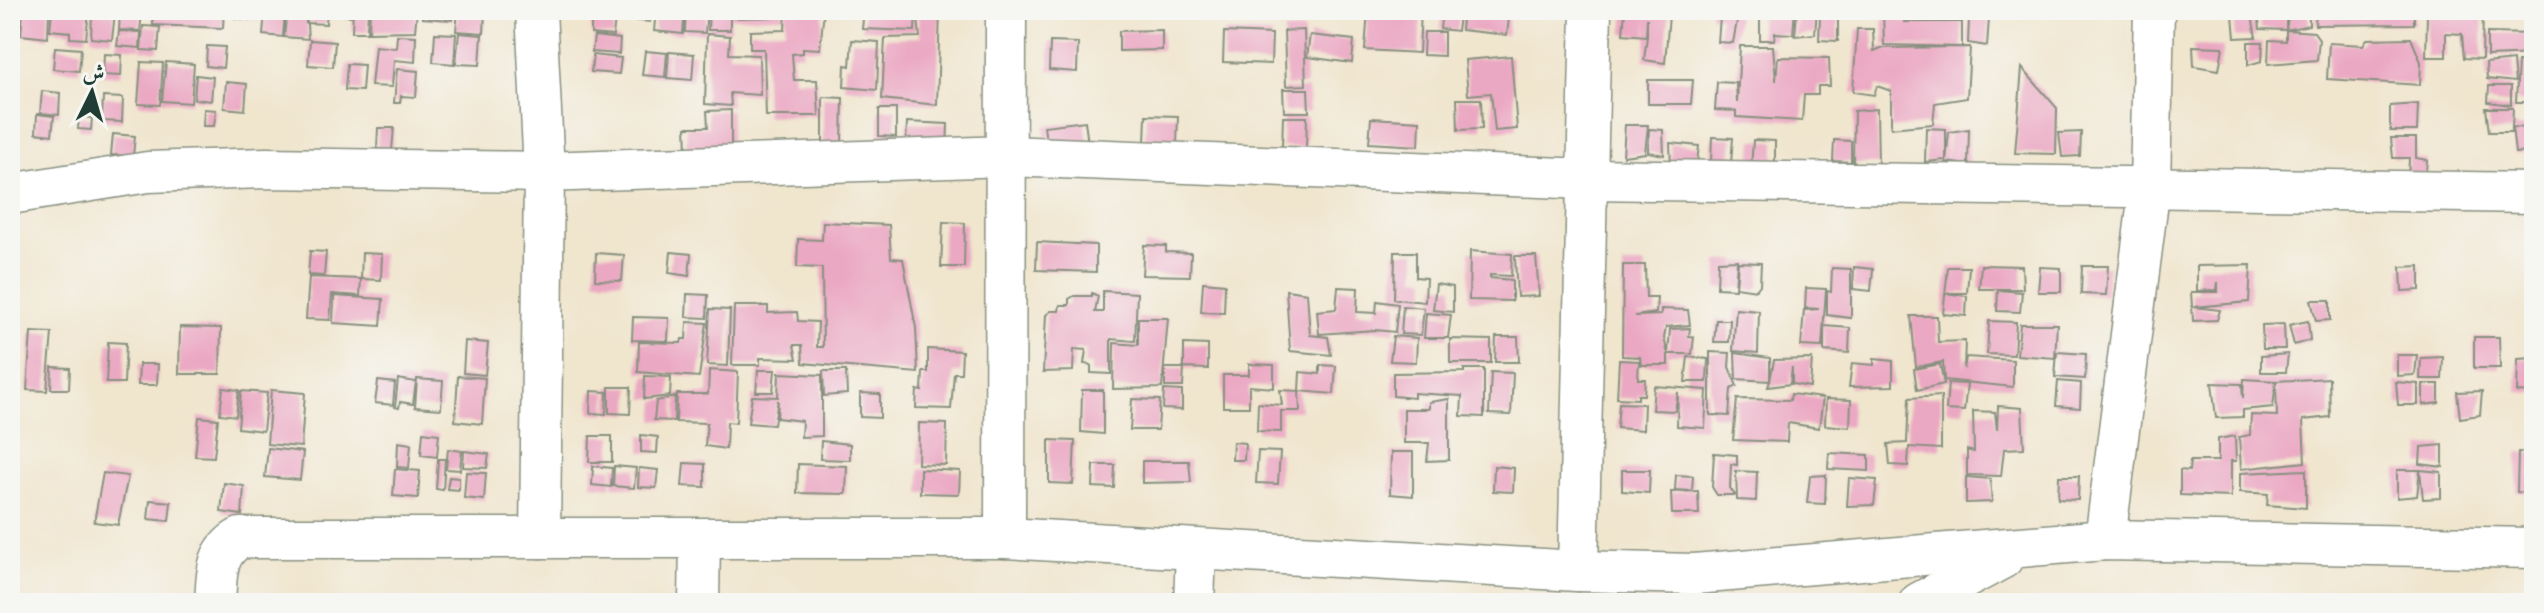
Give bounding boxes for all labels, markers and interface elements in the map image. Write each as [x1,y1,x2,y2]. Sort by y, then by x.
north arrow [52,52,132,132]
text: ش [82,59,106,88]

